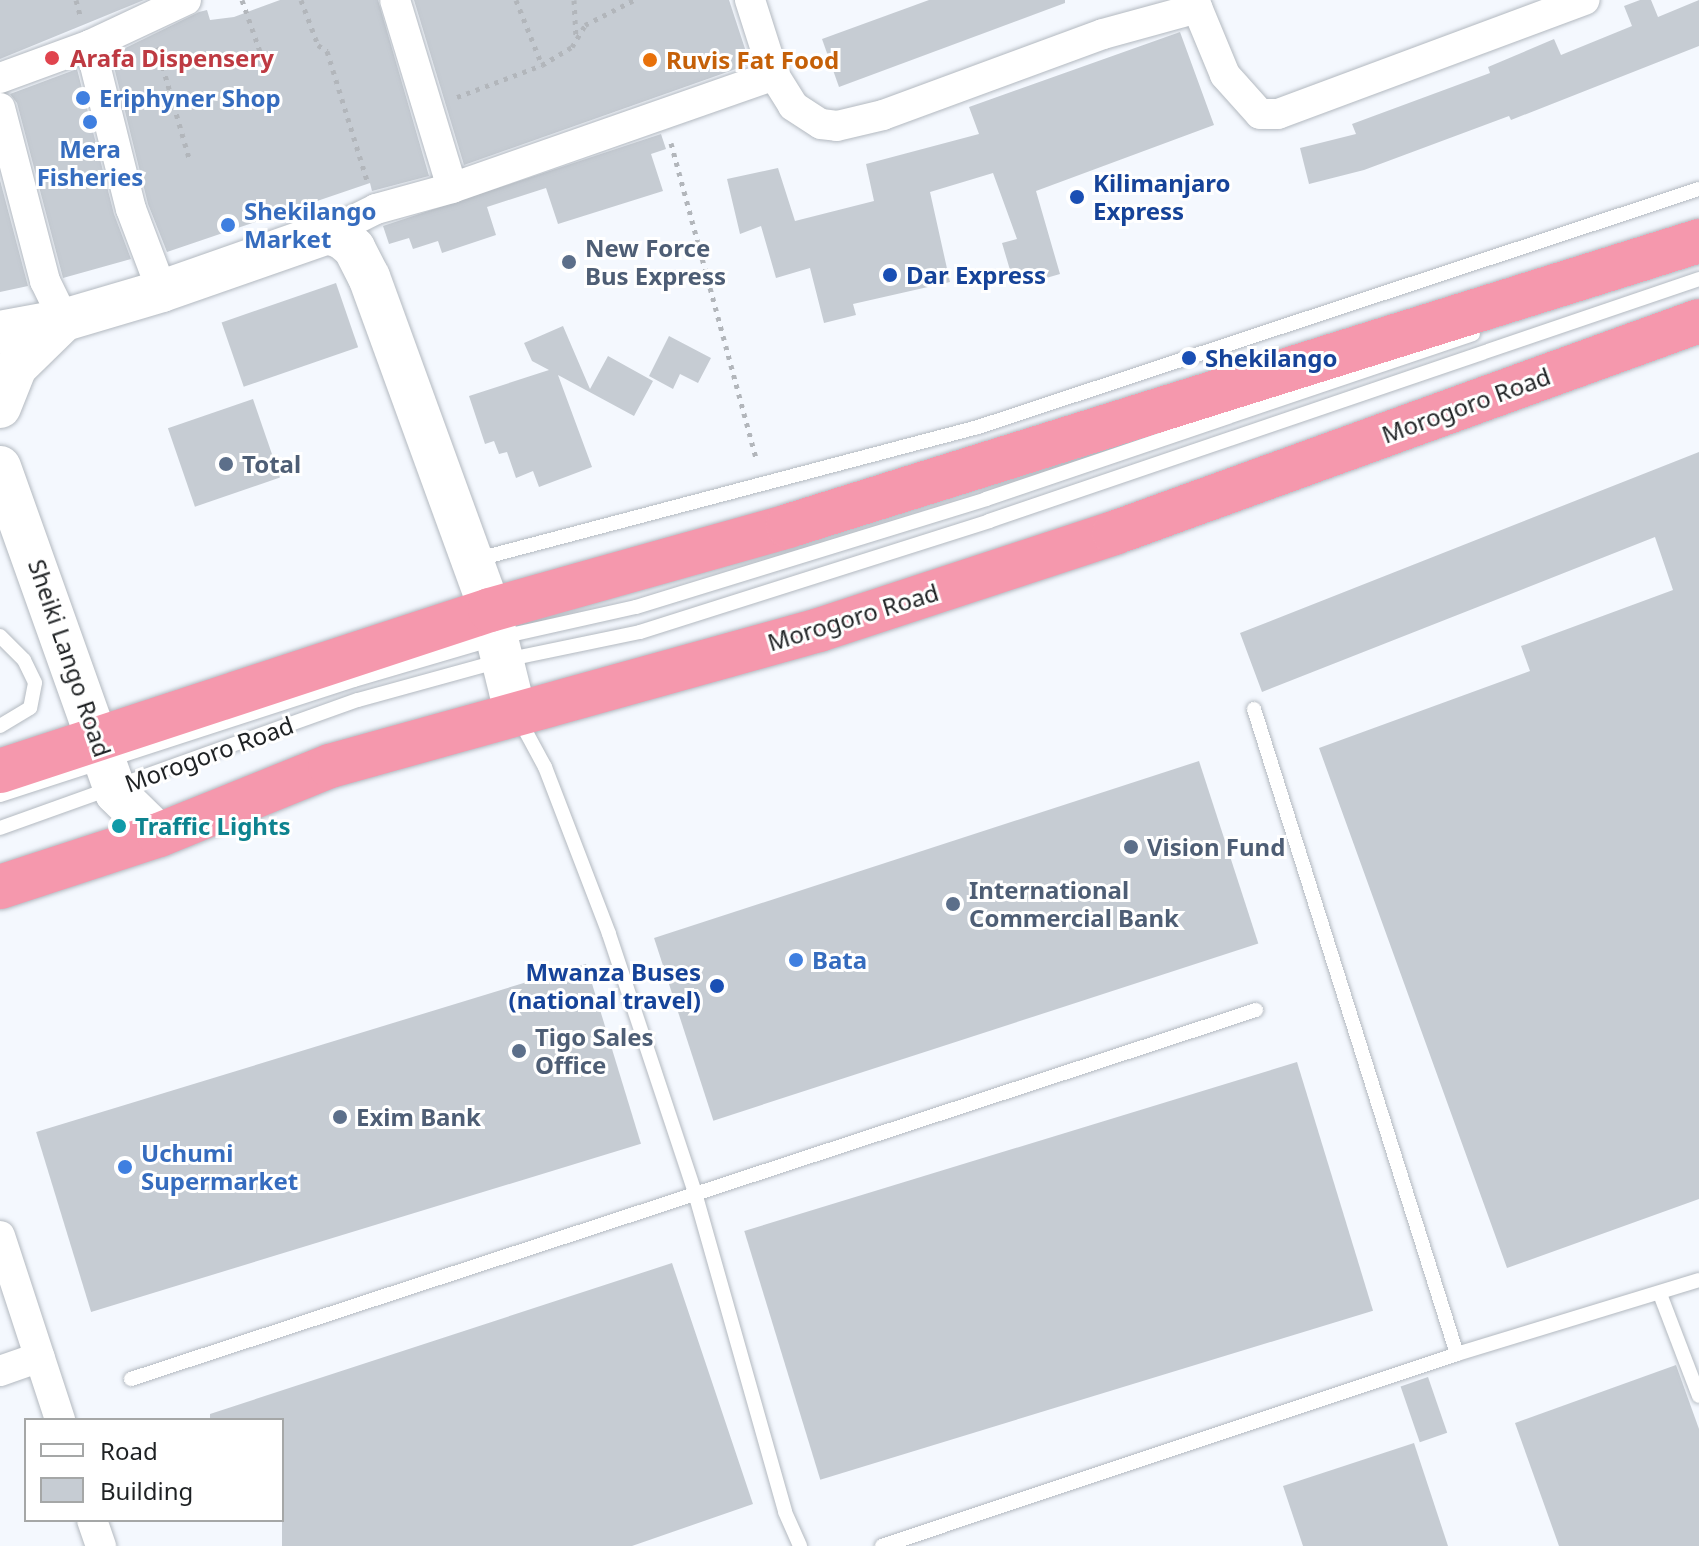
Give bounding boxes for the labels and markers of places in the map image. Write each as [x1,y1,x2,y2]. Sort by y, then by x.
place label: Arafa Dispensery [70,44,274,72]
place label: Ruvis Fat Food [666,46,839,74]
marker: Arafa Dispensery [41,47,63,69]
marker: Ruvis Fat Food [641,51,659,69]
place label: Eriphyner Shop [99,84,281,112]
marker: Eriphyner Shop [74,89,92,107]
marker: Mera Fisheries [81,113,99,131]
place label: Mera Fisheries [37,135,143,191]
place label: Kilimanjaro Express [1093,169,1231,225]
marker: Kilimanjaro Express [1068,188,1086,206]
place label: Shekilango Market [244,197,377,253]
marker: Shekilango Market [219,216,237,234]
place label: New Force Bus Express [585,234,726,290]
marker: New Force Bus Express [560,253,578,271]
place label: Dar Express [906,261,1046,289]
marker: Dar Express [881,266,899,284]
place label: Shekilango [1205,344,1338,372]
marker: Shekilango [1180,349,1198,367]
place label: Total [242,450,301,478]
marker: Total [217,455,235,473]
place label: Traffic Lights [135,812,290,840]
marker: Traffic Lights [110,817,128,835]
place label: Vision Fund [1147,833,1285,861]
marker: Vision Fund [1122,838,1140,856]
place label: International Commercial Bank [969,876,1179,932]
marker: International Commercial Bank [944,895,962,913]
place label: Bata [812,946,867,974]
marker: Bata [787,951,805,969]
place label: Mwanza Buses (national travel) [509,958,701,1014]
marker: Mwanza Buses (national travel) [708,977,726,995]
place label: Tigo Sales Office [535,1023,654,1079]
marker: Tigo Sales Office [510,1042,528,1060]
place label: Exim Bank [356,1103,481,1131]
marker: Exim Bank [331,1108,349,1126]
place label: Uchumi Supermarket [141,1139,298,1195]
marker: Uchumi Supermarket [116,1158,134,1176]

